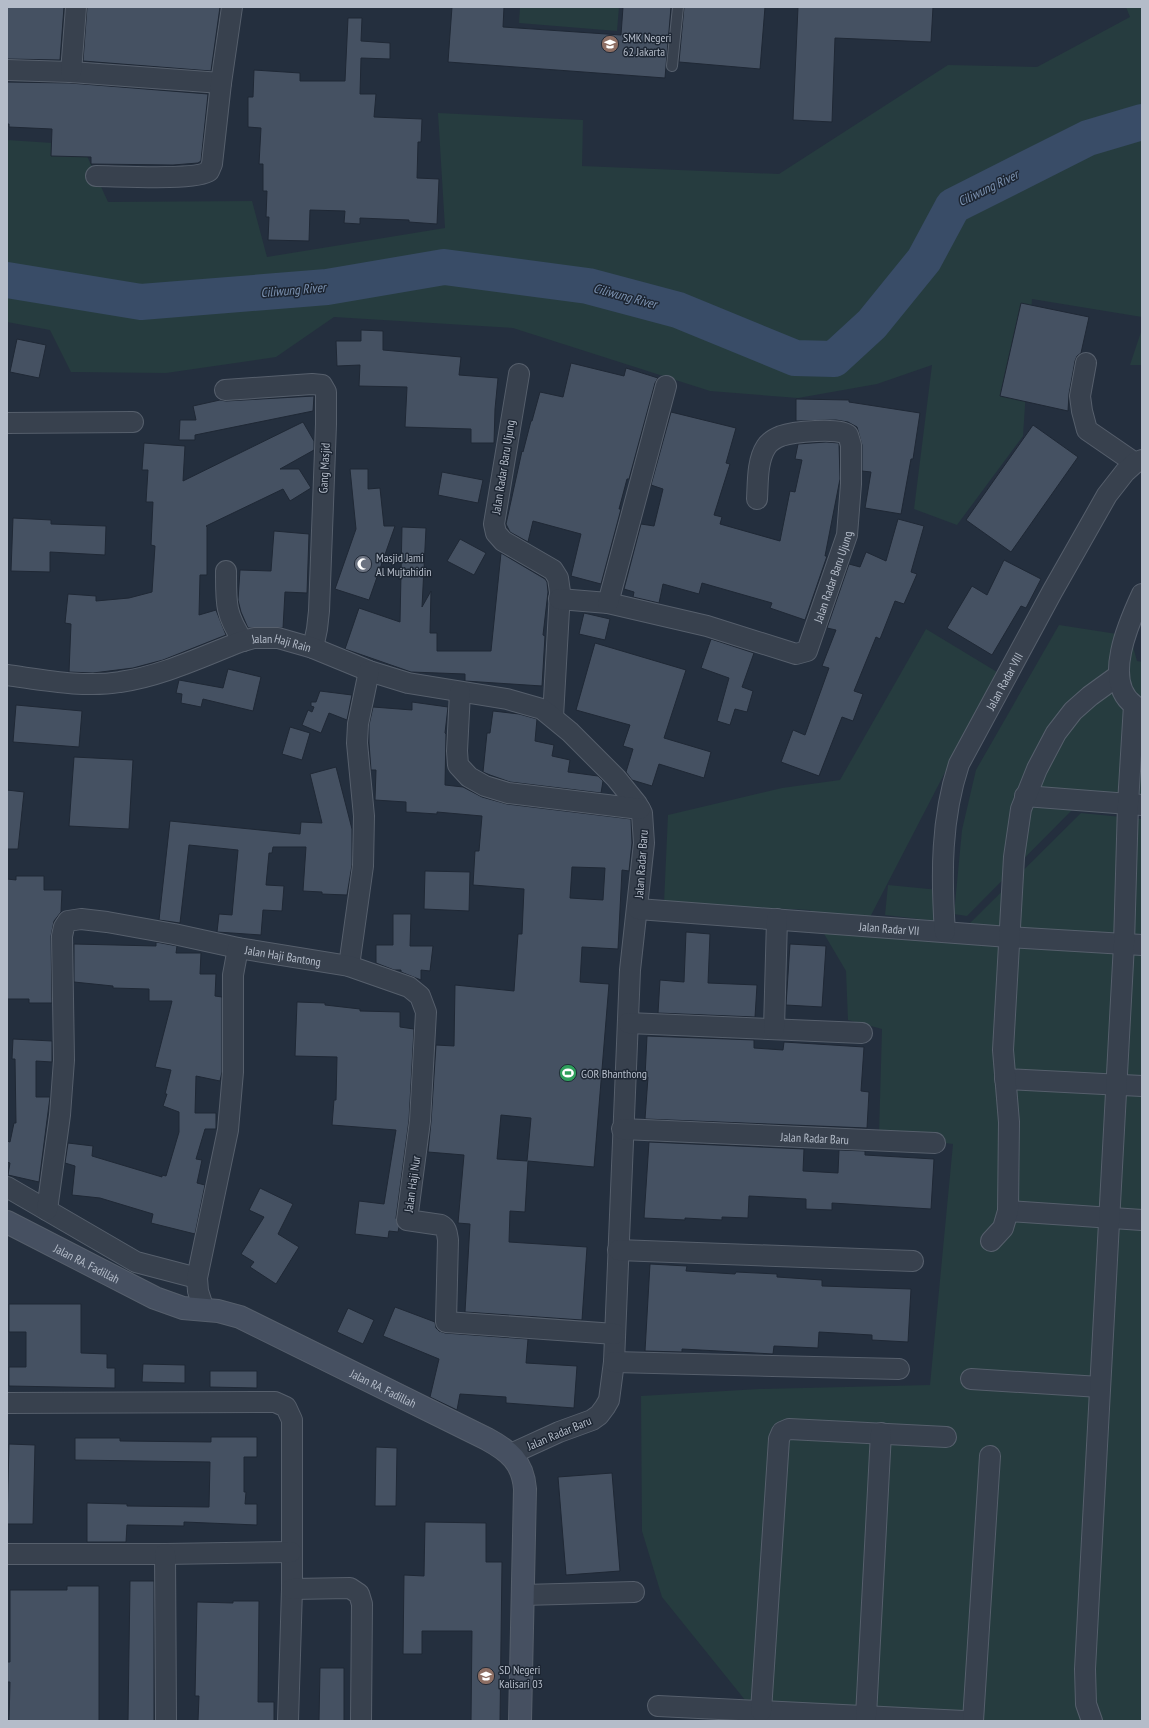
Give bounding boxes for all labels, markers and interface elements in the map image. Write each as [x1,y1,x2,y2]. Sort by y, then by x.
place label: SMK Negeri 62 Jakarta [623,30,671,59]
school or university icon: SMK Negeri 62 Jakarta [600,34,620,54]
water label: Ciliwung River [955,165,1023,210]
water label: Ciliwung River [260,278,329,301]
water label: Ciliwung River [591,279,661,313]
street label: Jalan Radar Baru Ujung [488,419,518,516]
street label: Gang Masjid [315,442,333,494]
street label: Jalan Radar Baru Ujung [810,531,855,625]
place label: Masjid Jami Al Mujtahidin [376,550,432,579]
mosque icon: Masjid Jami Al Mujtahidin [353,554,373,574]
street label: Jalan Haji Rain [249,630,313,655]
street label: Jalan Radar VIII [982,650,1026,713]
street label: Jalan Radar Baru [631,829,651,900]
street label: Jalan Radar VII [858,918,920,938]
street label: Jalan Haji Bantong [243,942,322,969]
sports icon: GOR Bhanthong [558,1063,578,1083]
place label: GOR Bhanthong [581,1066,647,1081]
street label: Jalan Radar Baru [779,1129,849,1147]
street label: Jalan Haji Nur [400,1154,423,1214]
street label: Jalan RA. Fadillah [51,1240,122,1286]
street label: Jalan RA. Fadillah [347,1365,419,1410]
street label: Jalan Radar Baru [524,1413,593,1454]
place label: SD Negeri Kalisari 03 [499,1662,543,1691]
school or university icon: SD Negeri Kalisari 03 [476,1666,496,1686]

